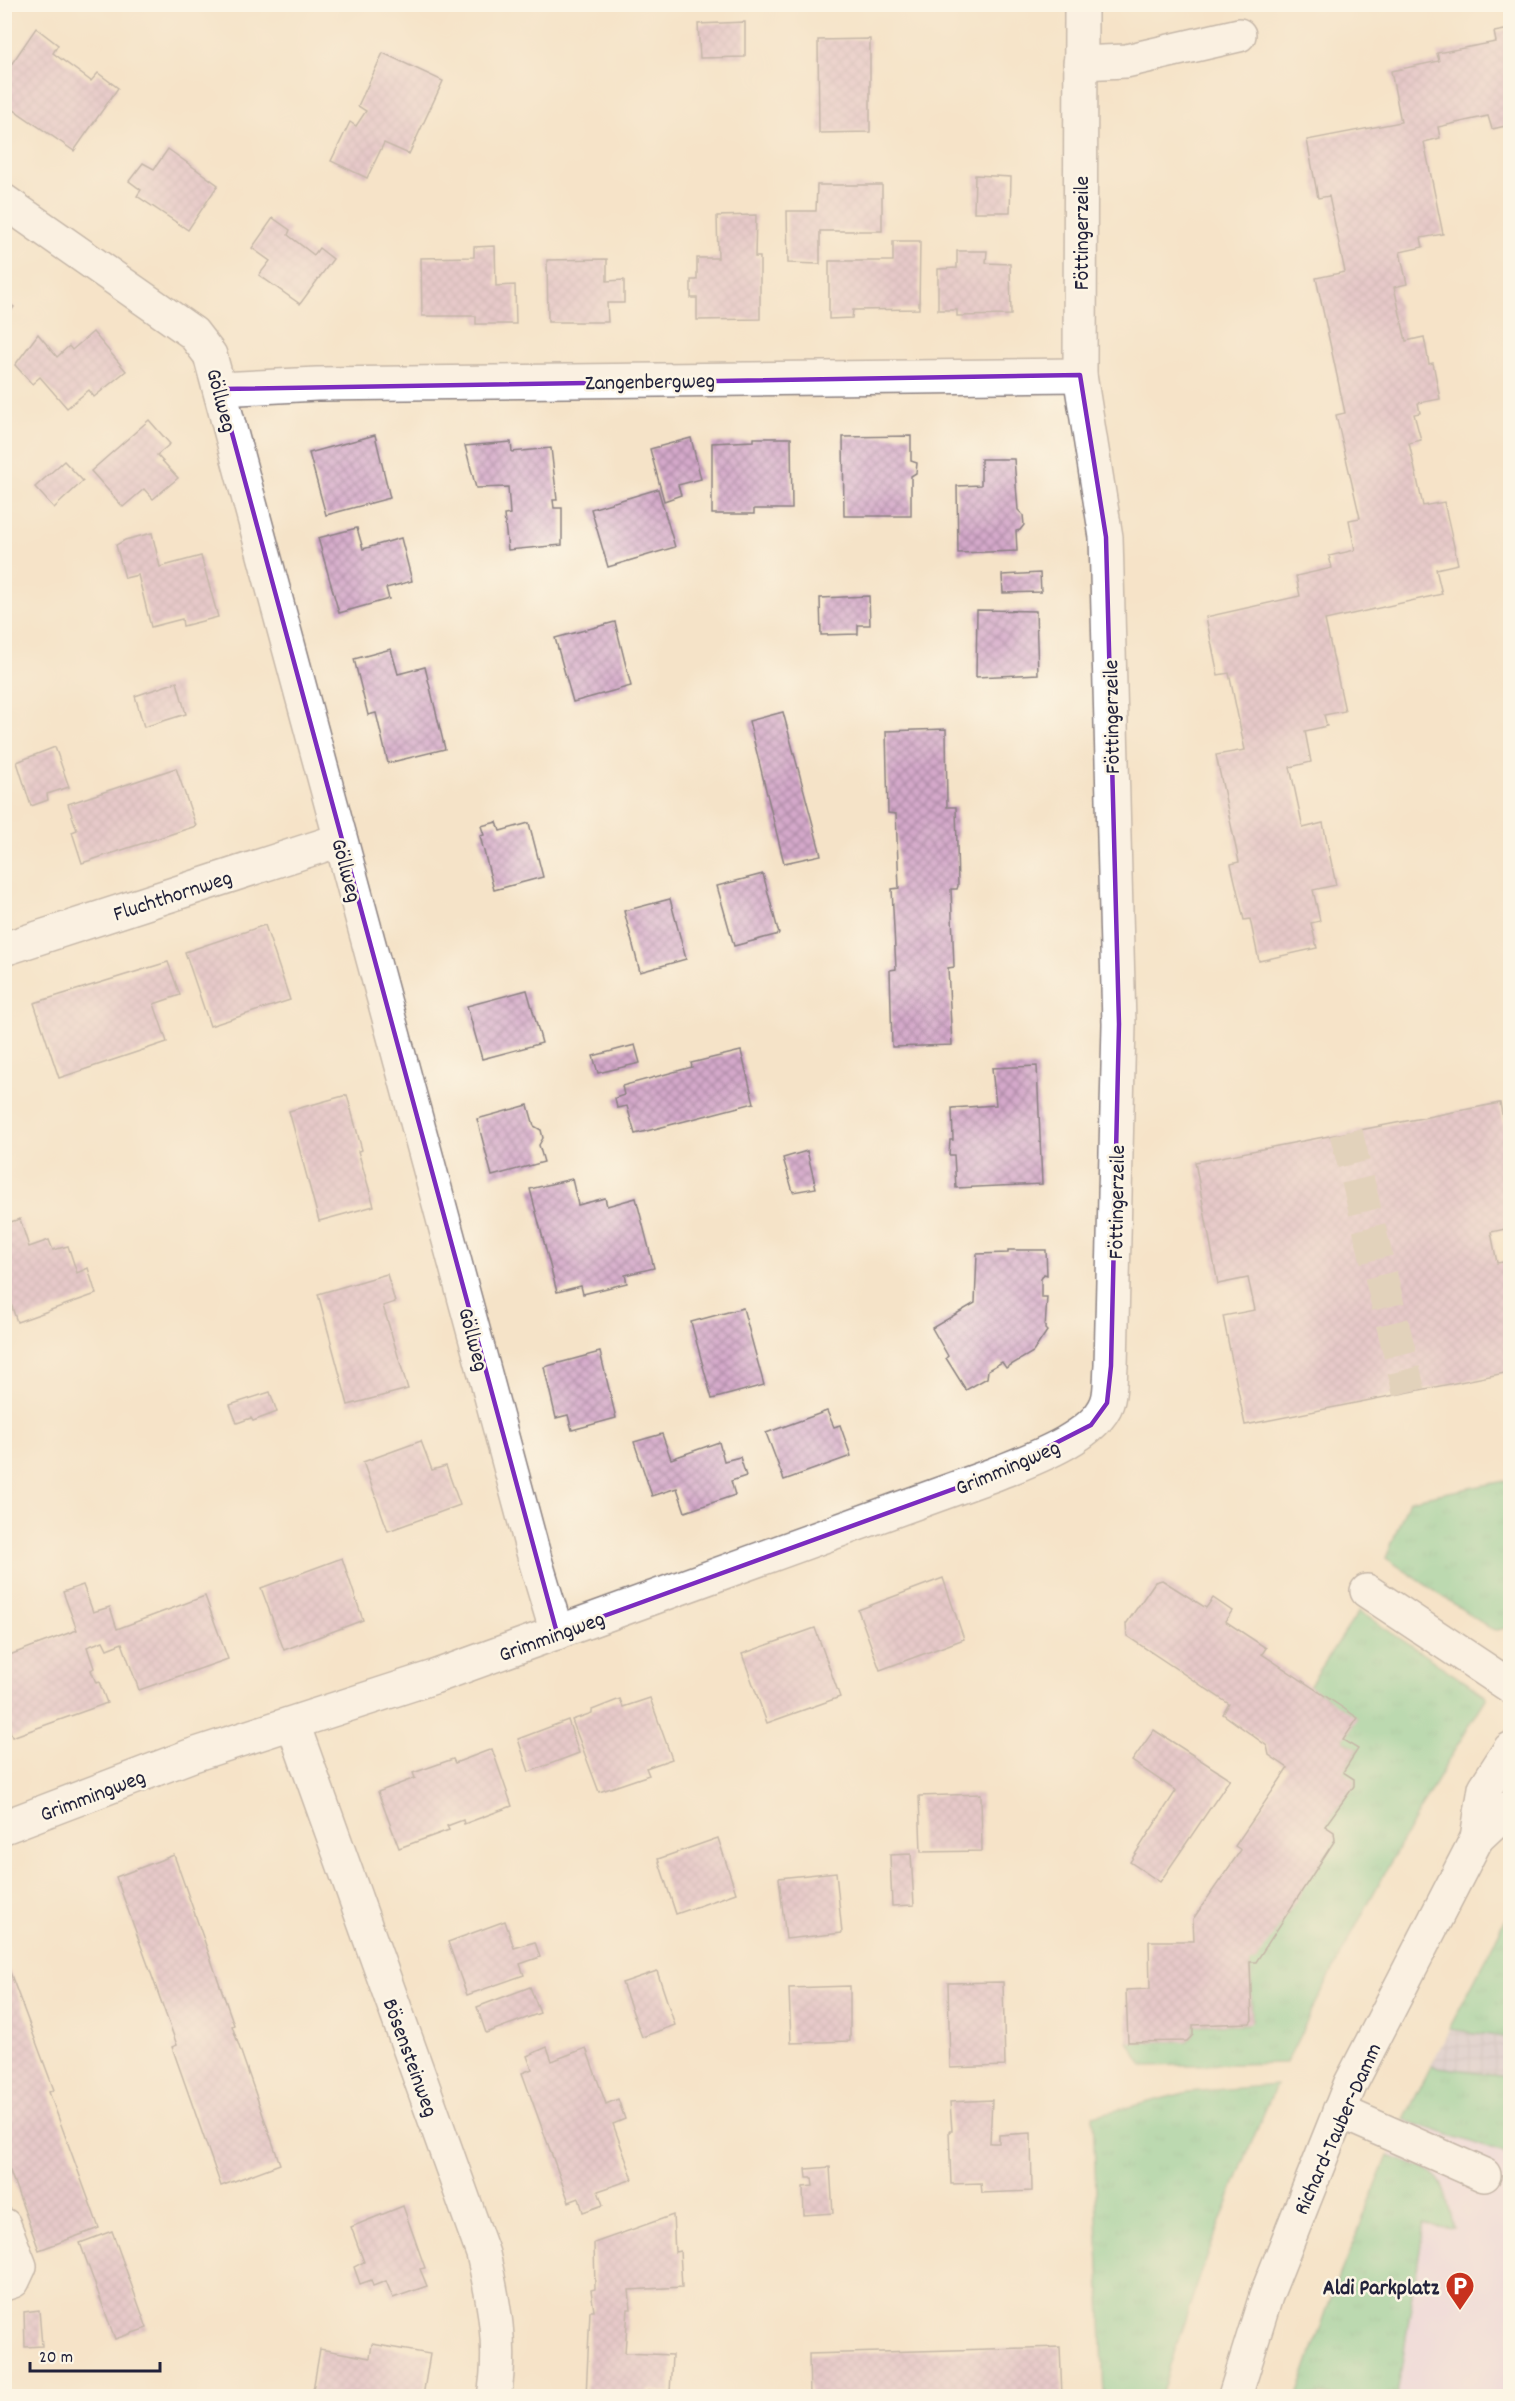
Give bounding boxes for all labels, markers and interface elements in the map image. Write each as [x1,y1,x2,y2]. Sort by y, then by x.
street label: Föttingerzeile [1068,176,1099,290]
street label: Göllweg [196,366,243,436]
street label: Zangenbergweg [585,367,715,400]
street label: Föttingerzeile [1097,659,1130,774]
street label: Göllweg [321,836,368,906]
street label: Fluchthornweg [110,864,236,931]
street label: Föttingerzeile [1102,1145,1135,1260]
street label: Göllweg [448,1305,495,1375]
street label: Grimmingweg [951,1433,1065,1505]
street label: Grimmingweg [495,1605,610,1672]
street label: Grimmingweg [36,1763,151,1832]
street label: Bösensteinweg [373,1995,444,2122]
street label: Richard-Tauber-Damm [1287,2038,1391,2220]
parking icon: Aldi Parkplatz [1444,2270,1476,2312]
place label: Aldi Parkplatz [1323,2274,1440,2305]
scale bar [30,2335,160,2373]
text: 20 m [39,2346,73,2371]

